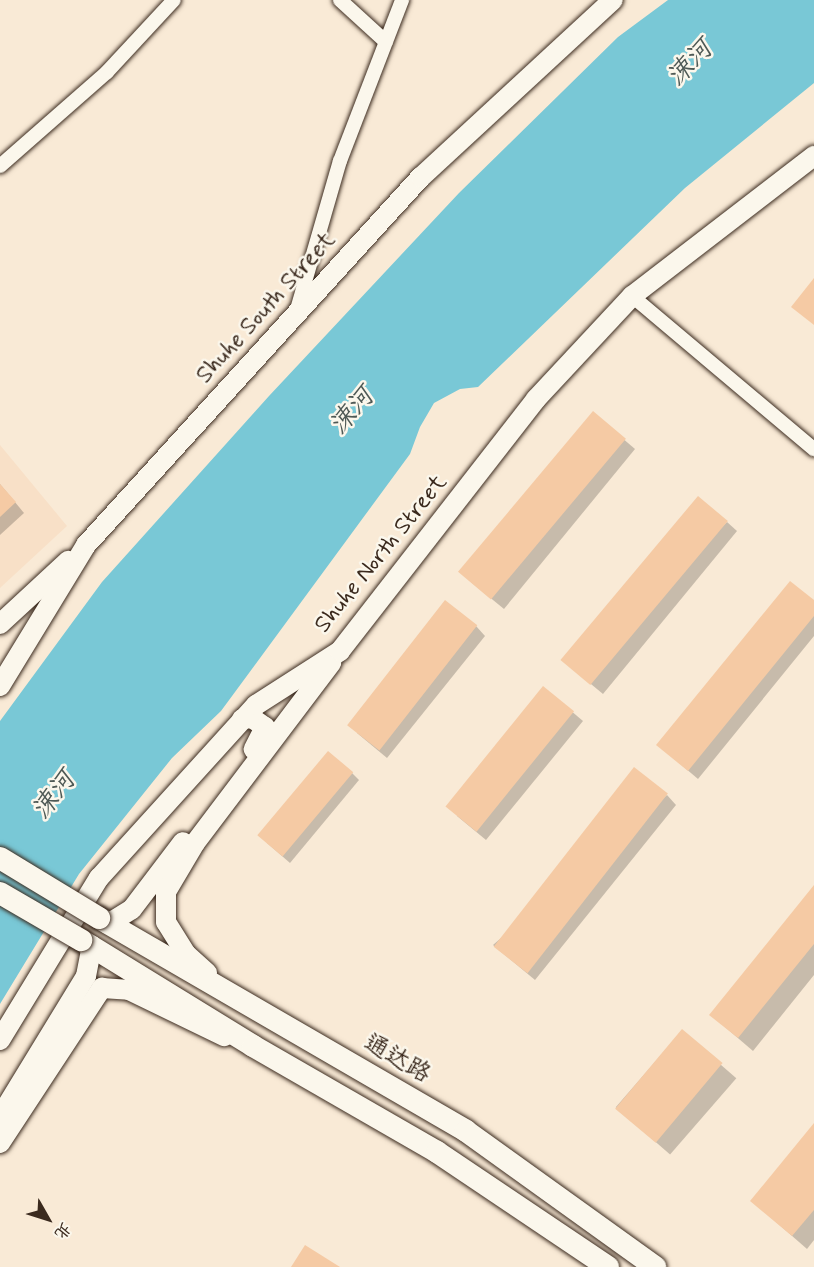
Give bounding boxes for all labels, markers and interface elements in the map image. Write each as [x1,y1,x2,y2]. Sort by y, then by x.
water label: 涑河 [662,34,720,94]
street label: Shuhe South Street [191,227,341,389]
water label: 涑河 [324,382,382,442]
street label: Shuhe North Street [308,469,454,639]
water label: 涑河 [27,766,83,826]
street label: 通达路 [359,1029,435,1089]
north arrow [18,1189,78,1249]
text: 北 [49,1218,76,1243]

